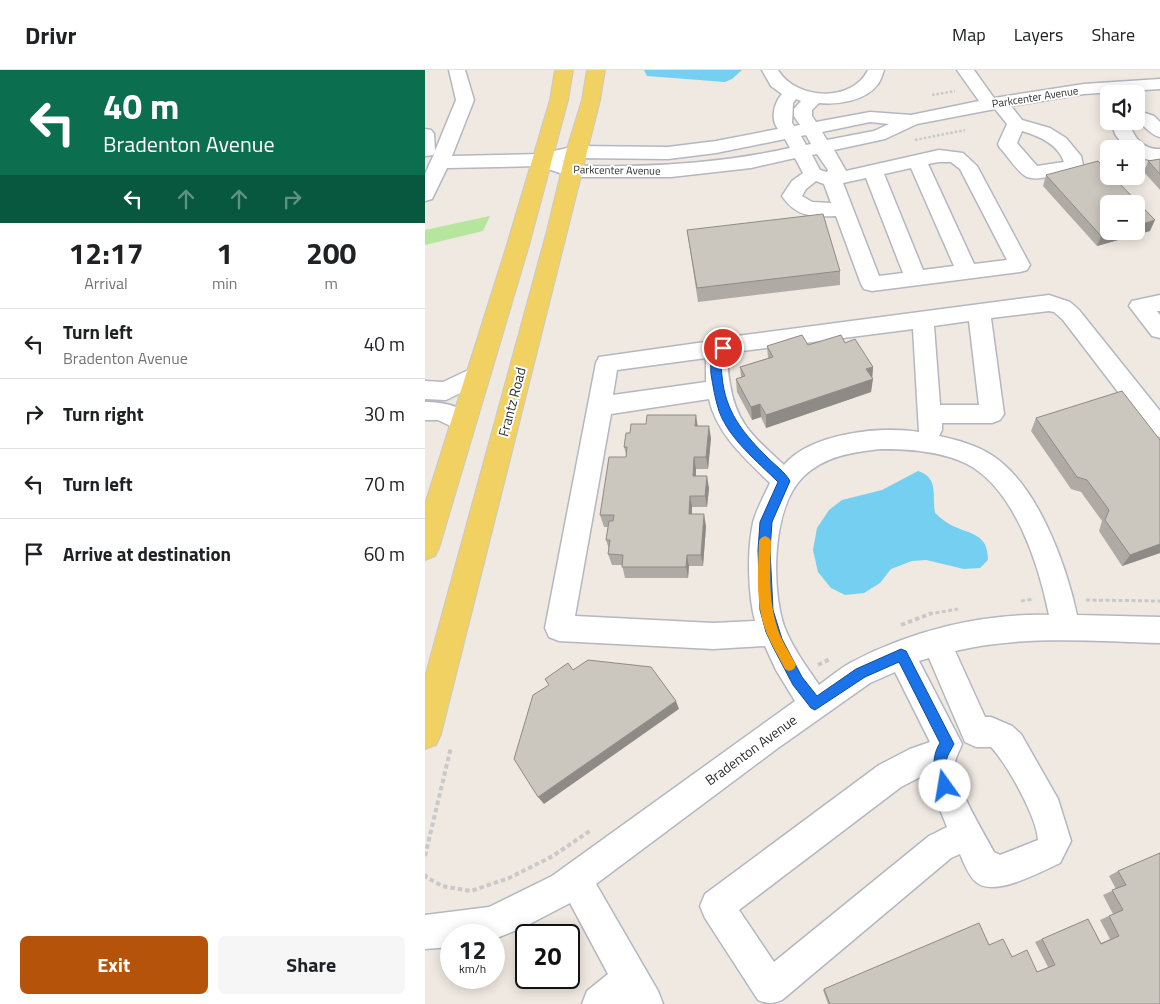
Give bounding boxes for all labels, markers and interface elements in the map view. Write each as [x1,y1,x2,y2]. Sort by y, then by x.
text: Drivr [25,17,76,53]
text: Map [952,21,986,48]
text: Layers [1014,21,1063,48]
text: Share [1091,21,1135,48]
text: 40 m [103,79,179,133]
street label: Parkcenter Avenue [991,82,1080,112]
map controls [1100,85,1145,240]
button: sound [1100,85,1145,130]
icon: left [20,90,85,155]
text: Bradenton Avenue [103,127,275,161]
button: + [1100,140,1145,185]
street label: Parkcenter Avenue [573,161,661,179]
icon: left [119,185,147,213]
icon: ahead [172,185,200,213]
icon: ahead [225,185,253,213]
icon: right [278,185,306,213]
button: − [1100,195,1145,240]
text: 12:17 [69,230,143,276]
text: 1 [216,230,233,276]
text: 200 [306,230,356,276]
text: Arrival [84,271,128,295]
text: min [212,271,237,295]
text: m [325,271,338,295]
text: Turn left [63,317,133,346]
pin [702,327,744,369]
text: 40 m [364,329,405,358]
icon: left [20,330,48,358]
icon: arrive [709,334,737,362]
text: Bradenton Avenue [63,346,188,370]
street label: Frantz Road [492,365,531,439]
text: Turn right [63,399,144,428]
text: 30 m [364,399,405,428]
icon: right [20,400,48,428]
text: Turn left [63,469,133,498]
text: 70 m [364,469,405,498]
icon: left [20,470,48,498]
text: Arrive at destination [63,539,231,568]
text: 60 m [364,539,405,568]
icon: arrive [20,540,48,568]
street label: Bradenton Avenue [700,709,801,790]
position arrow [918,759,970,811]
speed limit sign: 20 [515,924,580,989]
text: 12 [458,931,487,969]
button: Exit [20,936,208,994]
button: Share [218,936,405,994]
text: km/h [459,959,486,978]

